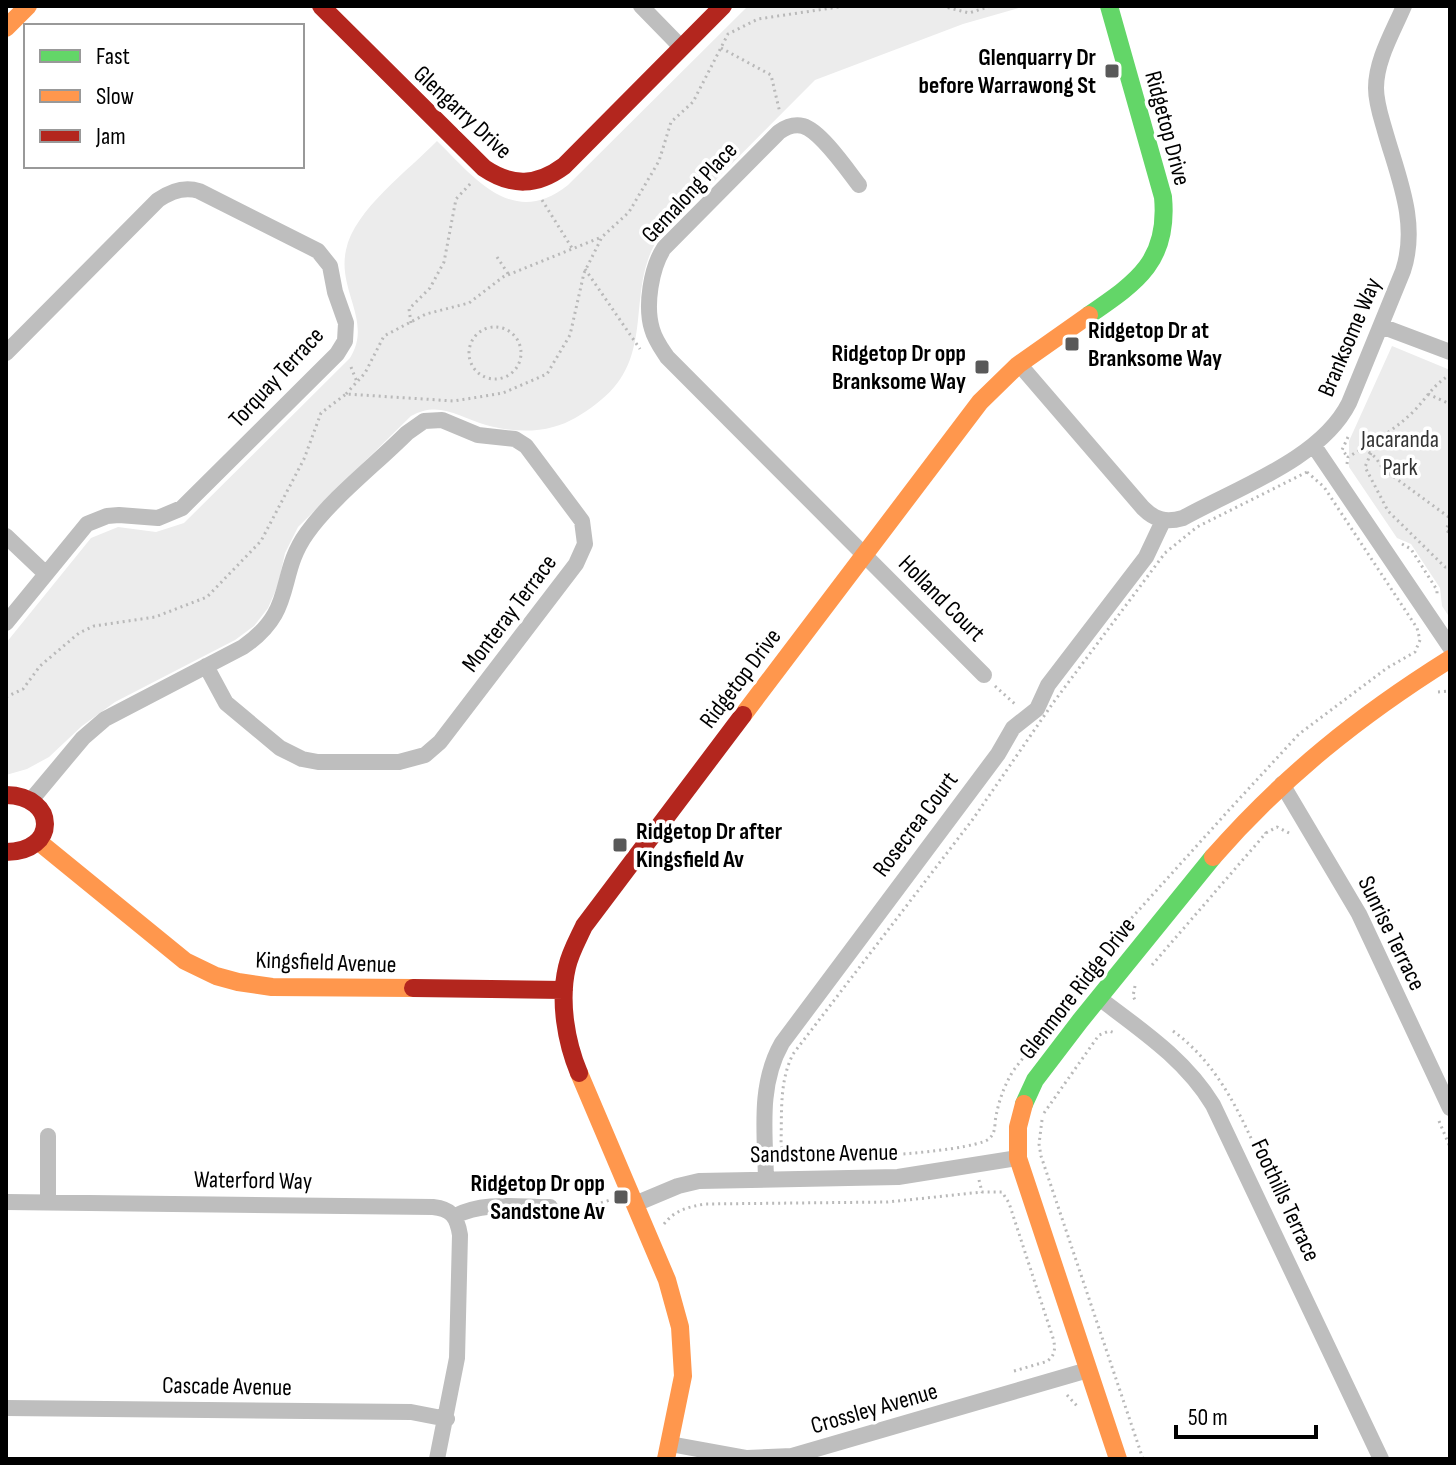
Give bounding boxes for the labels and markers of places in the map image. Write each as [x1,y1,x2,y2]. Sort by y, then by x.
place label: Glenquarry Dr before Warrawong St [918,43,1097,100]
marker: Glenquarry Dr before Warrawong St [1103,62,1121,80]
place label: Ridgetop Dr at Branksome Way [1088,316,1222,373]
marker: Ridgetop Dr at Branksome Way [1063,335,1081,353]
place label: Ridgetop Dr opp Branksome Way [831,339,966,396]
marker: Ridgetop Dr opp Branksome Way [973,358,991,376]
place label: Ridgetop Dr after Kingsfield Av [636,817,783,874]
marker: Ridgetop Dr after Kingsfield Av [611,836,629,854]
place label: Ridgetop Dr opp Sandstone Av [470,1169,605,1226]
marker: Ridgetop Dr opp Sandstone Av [612,1188,630,1206]

